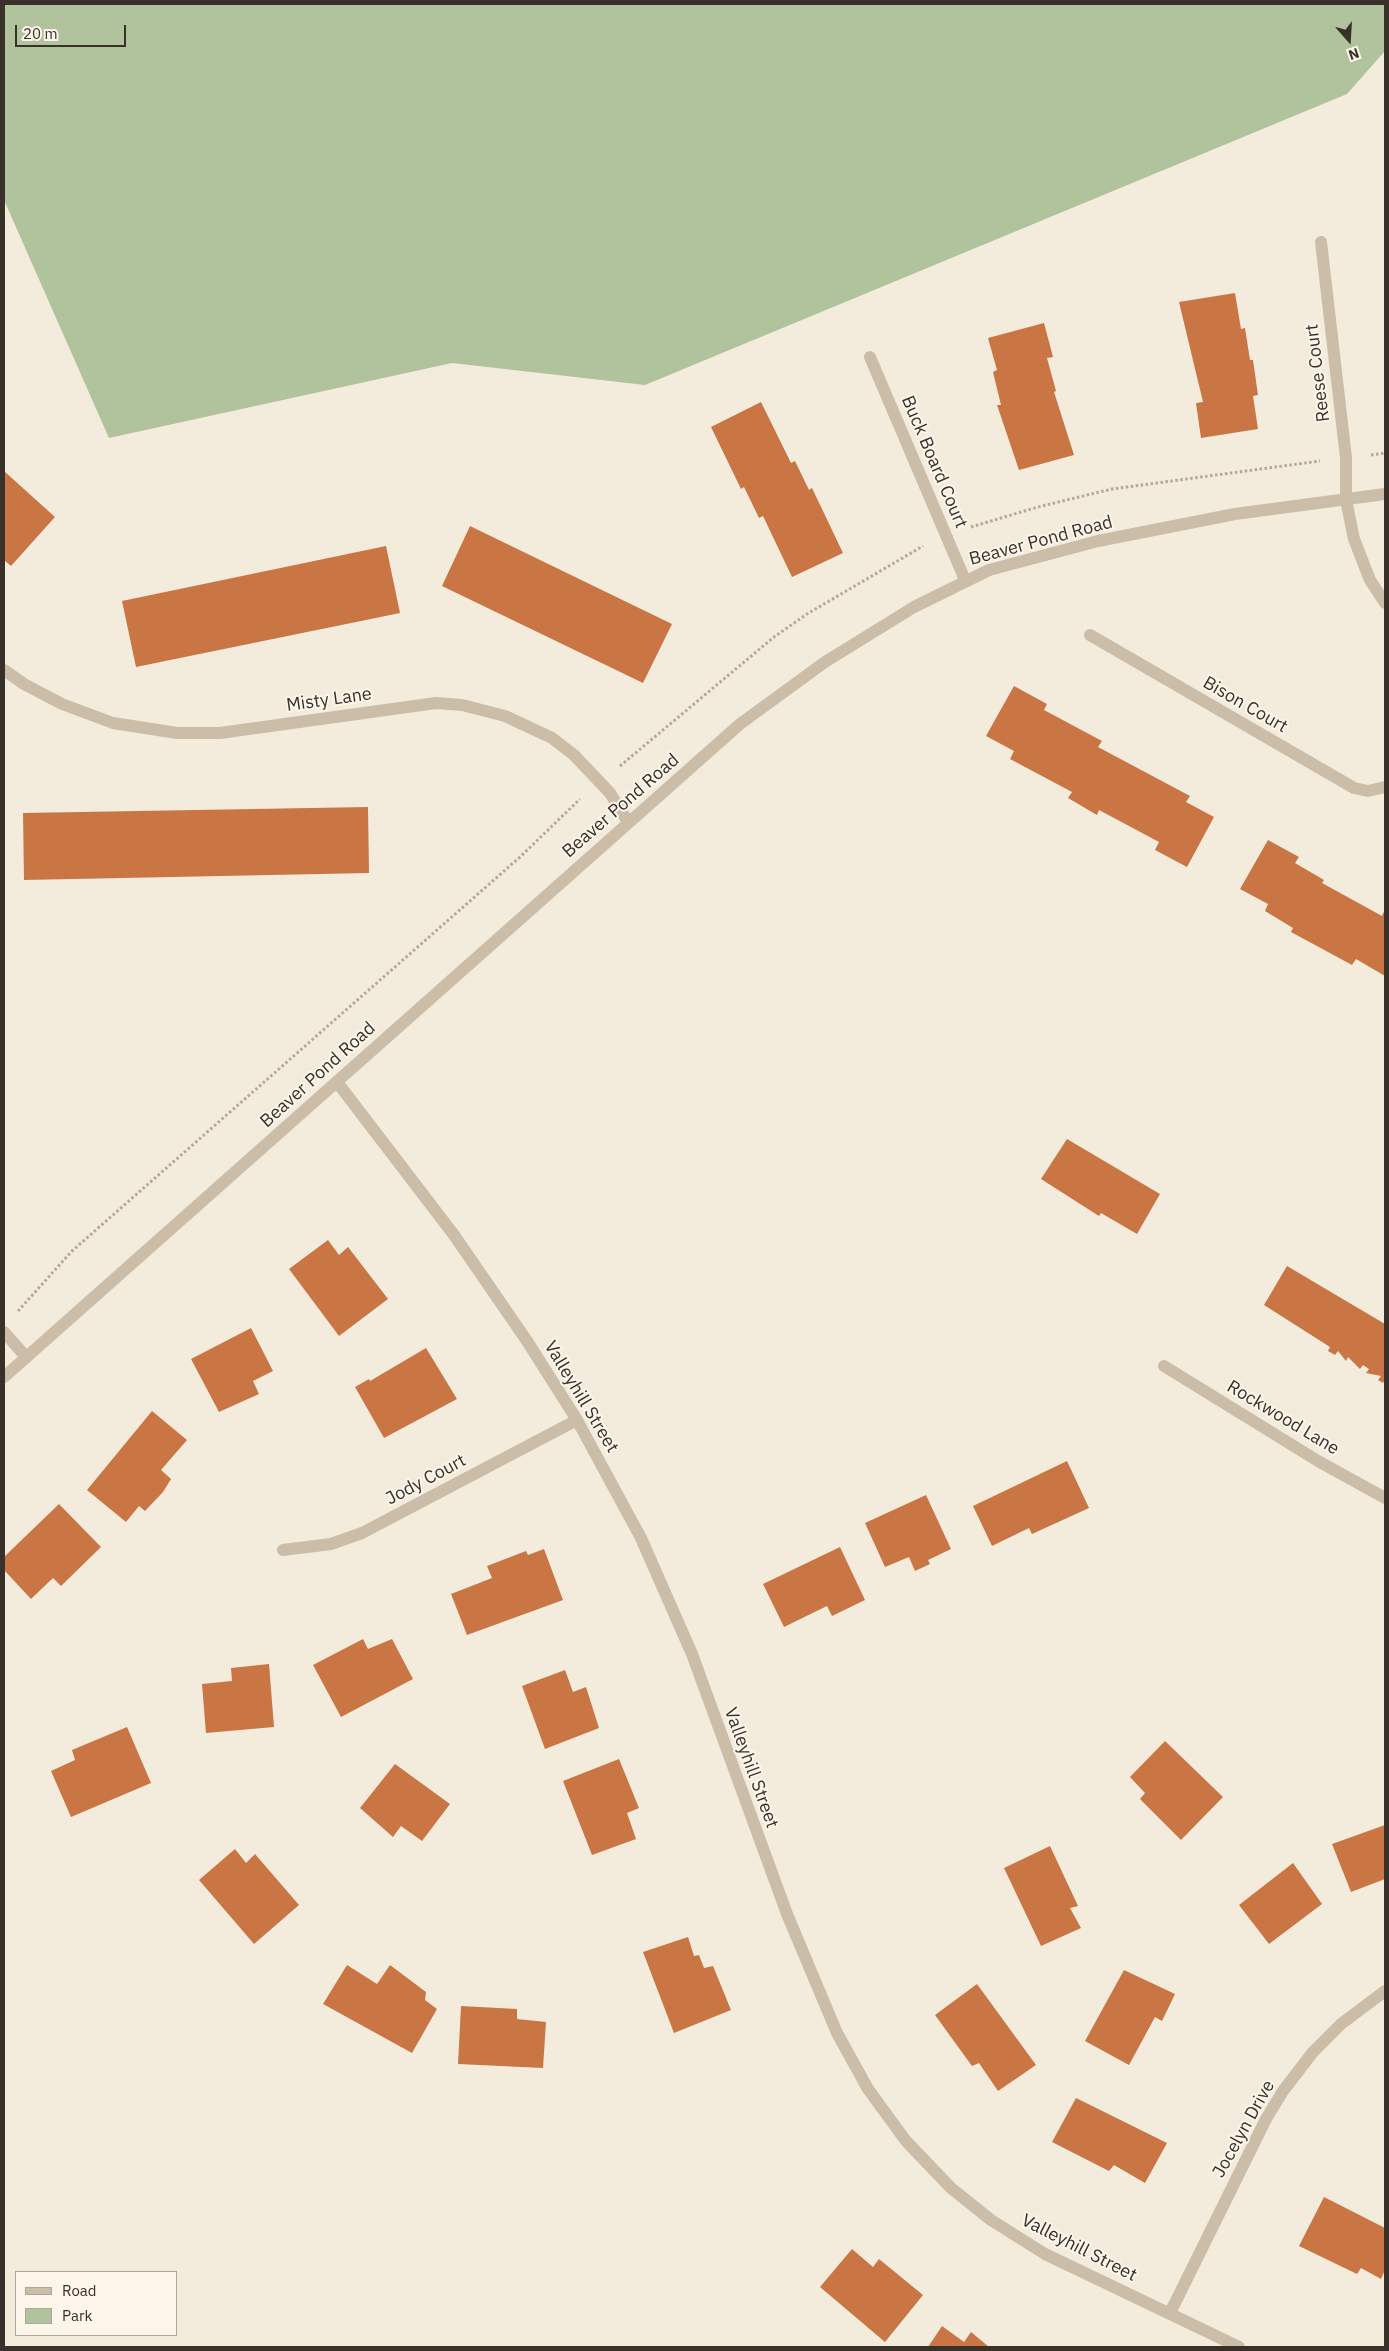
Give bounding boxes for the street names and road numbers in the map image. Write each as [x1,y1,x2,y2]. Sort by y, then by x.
street label: Reese Court [1301,323,1335,423]
street label: Buck Board Court [896,392,972,532]
street label: Beaver Pond Road [967,511,1115,571]
street label: Bison Court [1199,672,1291,738]
street label: Misty Lane [285,683,373,717]
street label: Beaver Pond Road [558,749,684,863]
street label: Beaver Pond Road [256,1018,380,1132]
street label: Valleyhill Street [539,1337,623,1457]
street label: Rockwood Lane [1223,1376,1343,1460]
street label: Jody Court [382,1450,470,1510]
street label: Valleyhill Street [719,1705,783,1831]
street label: Jocelyn Drive [1208,2077,1280,2181]
street label: Valleyhill Street [1018,2210,1140,2286]

